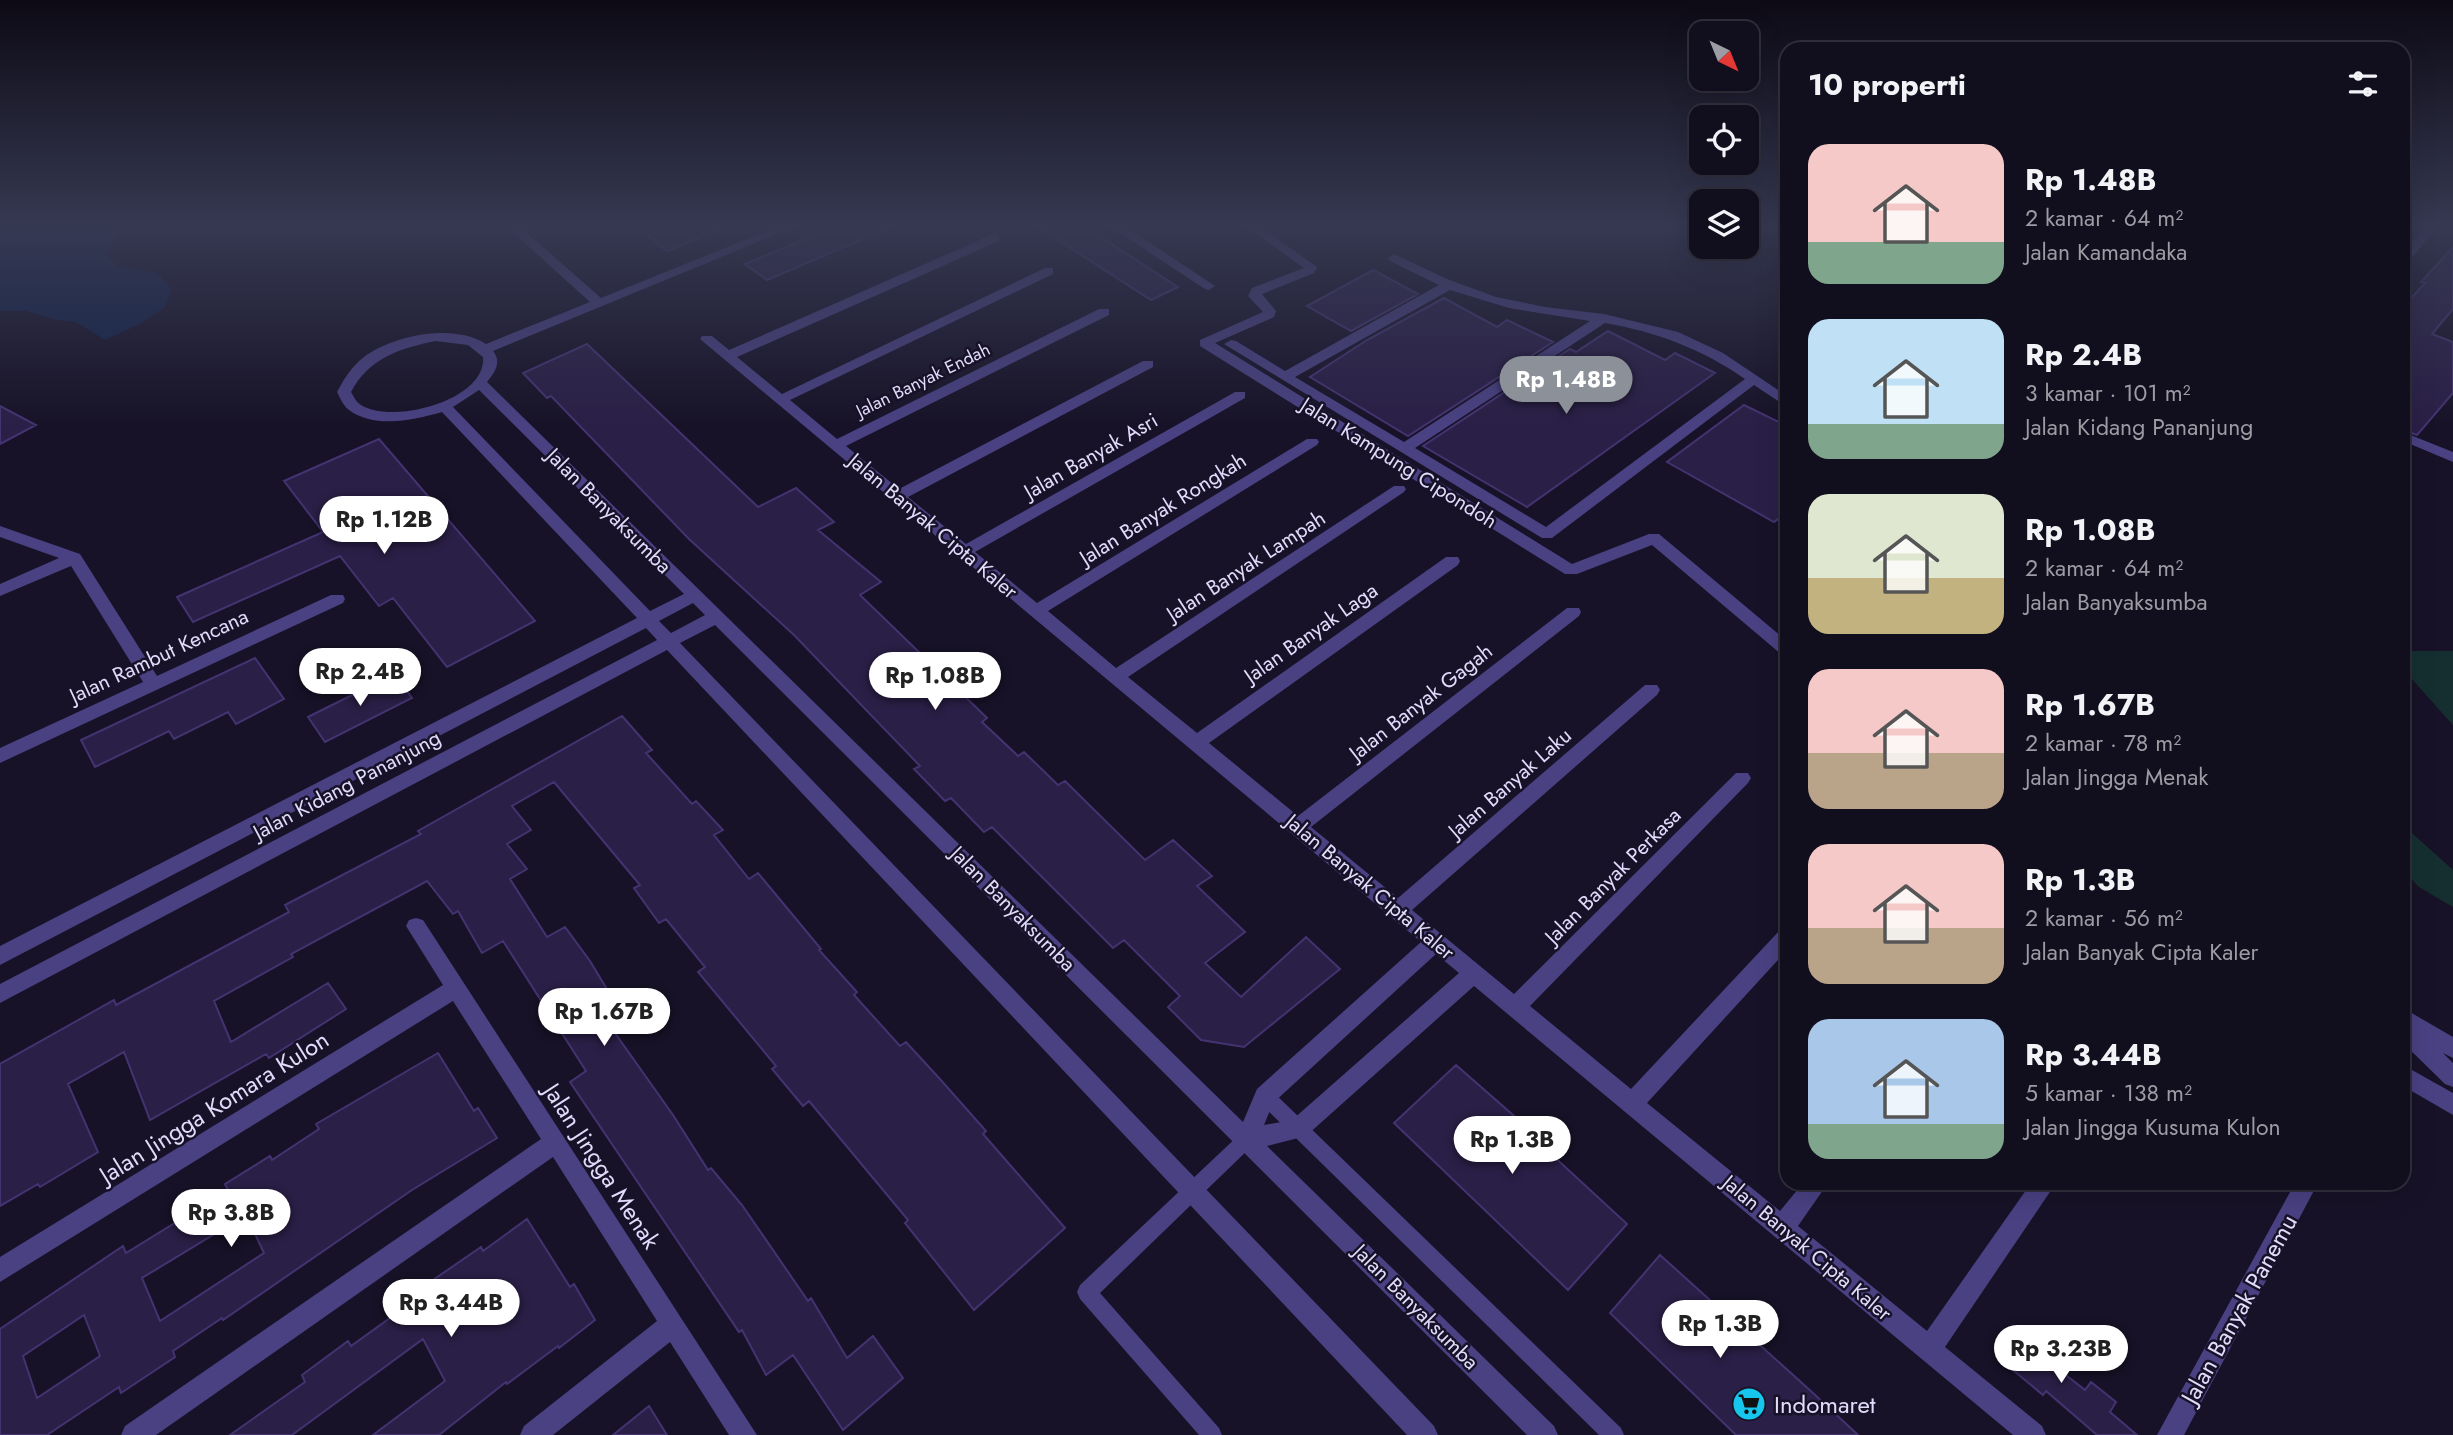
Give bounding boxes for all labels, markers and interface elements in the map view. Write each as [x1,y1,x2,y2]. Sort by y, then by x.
north arrow [1689,21,1759,91]
map controls [1689,21,1759,259]
text: 10 properti [1808,63,1966,106]
icon: filters [2344,65,2382,103]
button: locate [1689,105,1759,175]
text: Rp 1.48B [2025,158,2157,201]
icon: home [1864,172,1948,256]
button: layers [1689,189,1759,259]
text: 2 kamar · 64 m² [2025,201,2183,235]
text: Jalan Kamandaka [2025,235,2187,269]
text: Rp 2.4B [2025,333,2142,376]
street label: Jalan Banyak Endah [850,336,994,425]
icon: home [1864,347,1948,431]
pin: Rp 1.48B [1494,356,1638,416]
text: Rp 1.48B [1516,362,1616,396]
text: 3 kamar · 101 m² [2025,376,2191,410]
street label: Jalan Kampung Cipondoh [1292,389,1503,536]
street label: Jalan Banyak Asri [1016,406,1163,508]
text: Jalan Kidang Pananjung [2025,410,2253,444]
street label: Jalan Banyaksumba [537,439,679,581]
street label: Jalan Banyak Cipta Kaler [839,444,1025,606]
street label: Jalan Banyak Rongkah [1071,446,1252,574]
pin: Rp 1.12B [312,496,456,556]
text: Rp 1.12B [335,502,433,536]
street label: Jalan Banyak Lampah [1158,503,1331,630]
text: Rp 1.08B [2025,508,2155,551]
icon: home [1864,522,1948,606]
text: 2 kamar · 64 m² [2025,551,2183,585]
street label: Jalan Banyak Laga [1236,576,1384,692]
text: Jalan Banyaksumba [2025,585,2208,619]
street label: Jalan Rambut Kencana [62,601,253,712]
street label: Jalan Banyak Gagah [1341,636,1499,769]
pin: Rp 2.4B [295,648,425,708]
pin: Rp 1.08B [863,652,1007,712]
text: Rp 2.4B [315,654,405,688]
text: Rp 1.08B [885,658,985,692]
text: Rp 1.67B [2025,683,2155,726]
icon: home [1864,697,1948,781]
street label: Jalan Banyak Laku [1440,721,1578,847]
street label: Jalan Kidang Pananjung [245,723,446,849]
text: 2 kamar · 78 m² [2025,726,2181,760]
text: Jalan Jingga Menak [2025,760,2208,794]
street label: Jalan Banyak Perkasa [1536,801,1688,953]
street label: Jalan Banyak Cipta Kaler [1276,805,1462,967]
street label: Jalan Banyaksumba [941,837,1083,979]
text: Rp 1.3B [2025,858,2135,901]
icon: home [1864,872,1948,956]
text: 2 kamar · 56 m² [2025,901,2183,935]
text: Jalan Banyak Cipta Kaler [2025,935,2258,969]
pin: Rp 1.67B [532,988,676,1048]
text: Rp 1.67B [554,994,654,1028]
street label: Jalan Jingga Komara Kulon [90,1022,336,1194]
text: Rp 3.44B [2025,1033,2162,1076]
icon: home [1864,1047,1948,1131]
street label: Jalan Jingga Menak [534,1074,669,1256]
text: 5 kamar · 138 m² [2025,1076,2192,1110]
text: Jalan Jingga Kusuma Kulon [2025,1110,2281,1144]
pin: Rp 1.3B [1447,1116,1577,1176]
text: Rp 1.3B [1470,1122,1554,1156]
street label: Jalan Banyak Cipta Kaler [1713,1166,1899,1328]
pin: Rp 3.8B [166,1190,296,1249]
text: Rp 3.8B [187,1195,275,1229]
street label: Jalan Banyak Panemu [2171,1208,2306,1413]
street label: Jalan Banyaksumba [1344,1235,1486,1377]
pin: Rp 3.44B [379,1280,523,1339]
text: Rp 3.44B [399,1285,503,1319]
pin: Rp 1.3B [1655,1300,1785,1360]
text: Rp 1.3B [1678,1306,1762,1340]
pin: Rp 3.23B [1989,1326,2133,1385]
text: Rp 3.23B [2010,1331,2112,1365]
supermarket icon: Indomaret [1730,1385,1768,1423]
place label: Indomaret [1774,1387,1876,1422]

